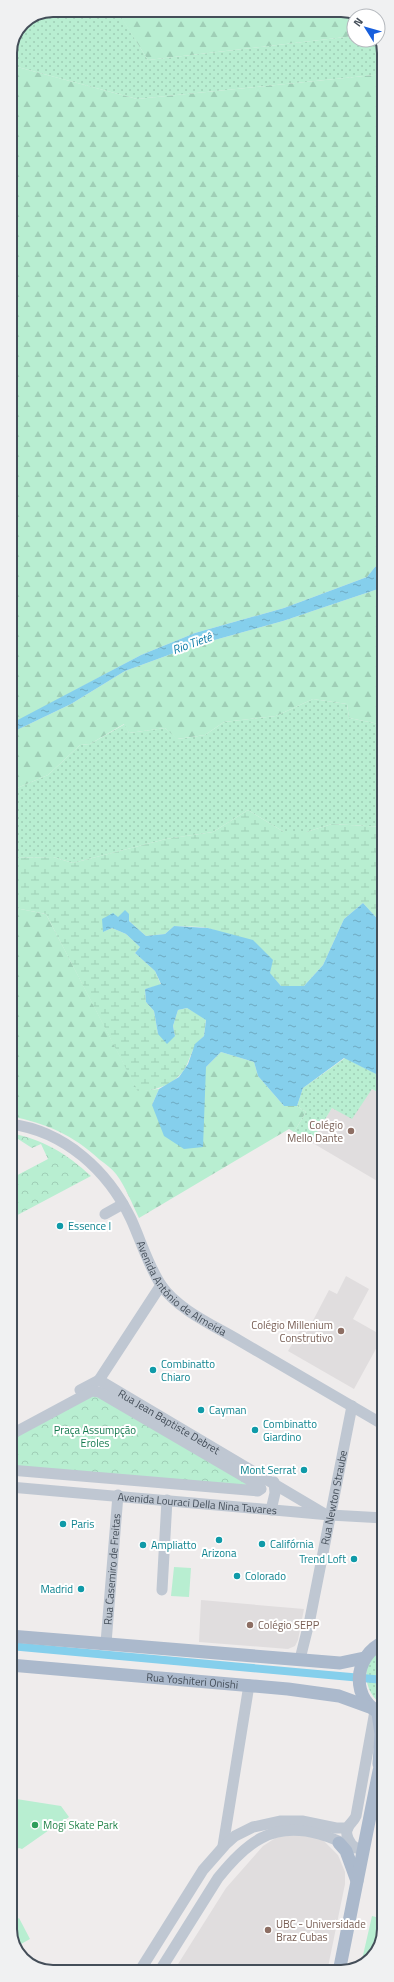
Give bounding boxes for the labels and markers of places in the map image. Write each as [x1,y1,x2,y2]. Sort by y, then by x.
place label: Colégio Mello Dante [287,1117,343,1146]
marker: Colégio Mello Dante [346,1126,356,1136]
place label: Essence I [68,1218,111,1234]
marker: Essence I [55,1221,65,1231]
place label: Colégio Millenium Construtivo [251,1317,333,1346]
marker: Colégio Millenium Construtivo [336,1326,346,1336]
place label: Combinatto Chiaro [161,1356,215,1385]
marker: Combinatto Chiaro [148,1365,158,1375]
place label: Cayman [209,1402,246,1418]
marker: Cayman [196,1405,206,1415]
place label: Combinatto Giardino [263,1416,317,1445]
marker: Combinatto Giardino [250,1425,260,1435]
place label: Mont Serrat [240,1462,296,1478]
marker: Mont Serrat [299,1465,309,1475]
place label: Paris [71,1516,94,1532]
marker: Paris [58,1519,68,1529]
marker: Arizona [214,1535,224,1545]
place label: Califórnia [270,1536,314,1552]
place label: Ampliatto [151,1537,197,1553]
marker: Califórnia [257,1539,267,1549]
marker: Ampliatto [138,1540,148,1550]
place label: Arizona [202,1545,237,1561]
place label: Trend Loft [299,1551,346,1567]
marker: Trend Loft [349,1554,359,1564]
place label: Colorado [245,1568,286,1584]
marker: Colorado [232,1571,242,1581]
place label: Madrid [40,1581,73,1597]
marker: Madrid [76,1584,86,1594]
place label: Colégio SEPP [258,1617,320,1633]
marker: Colégio SEPP [245,1620,255,1630]
place label: Mogi Skate Park [43,1817,119,1833]
marker: Mogi Skate Park [30,1820,40,1830]
place label: UBC - Universidade Braz Cubas [276,1916,366,1945]
marker: UBC - Universidade Braz Cubas [263,1925,273,1935]

